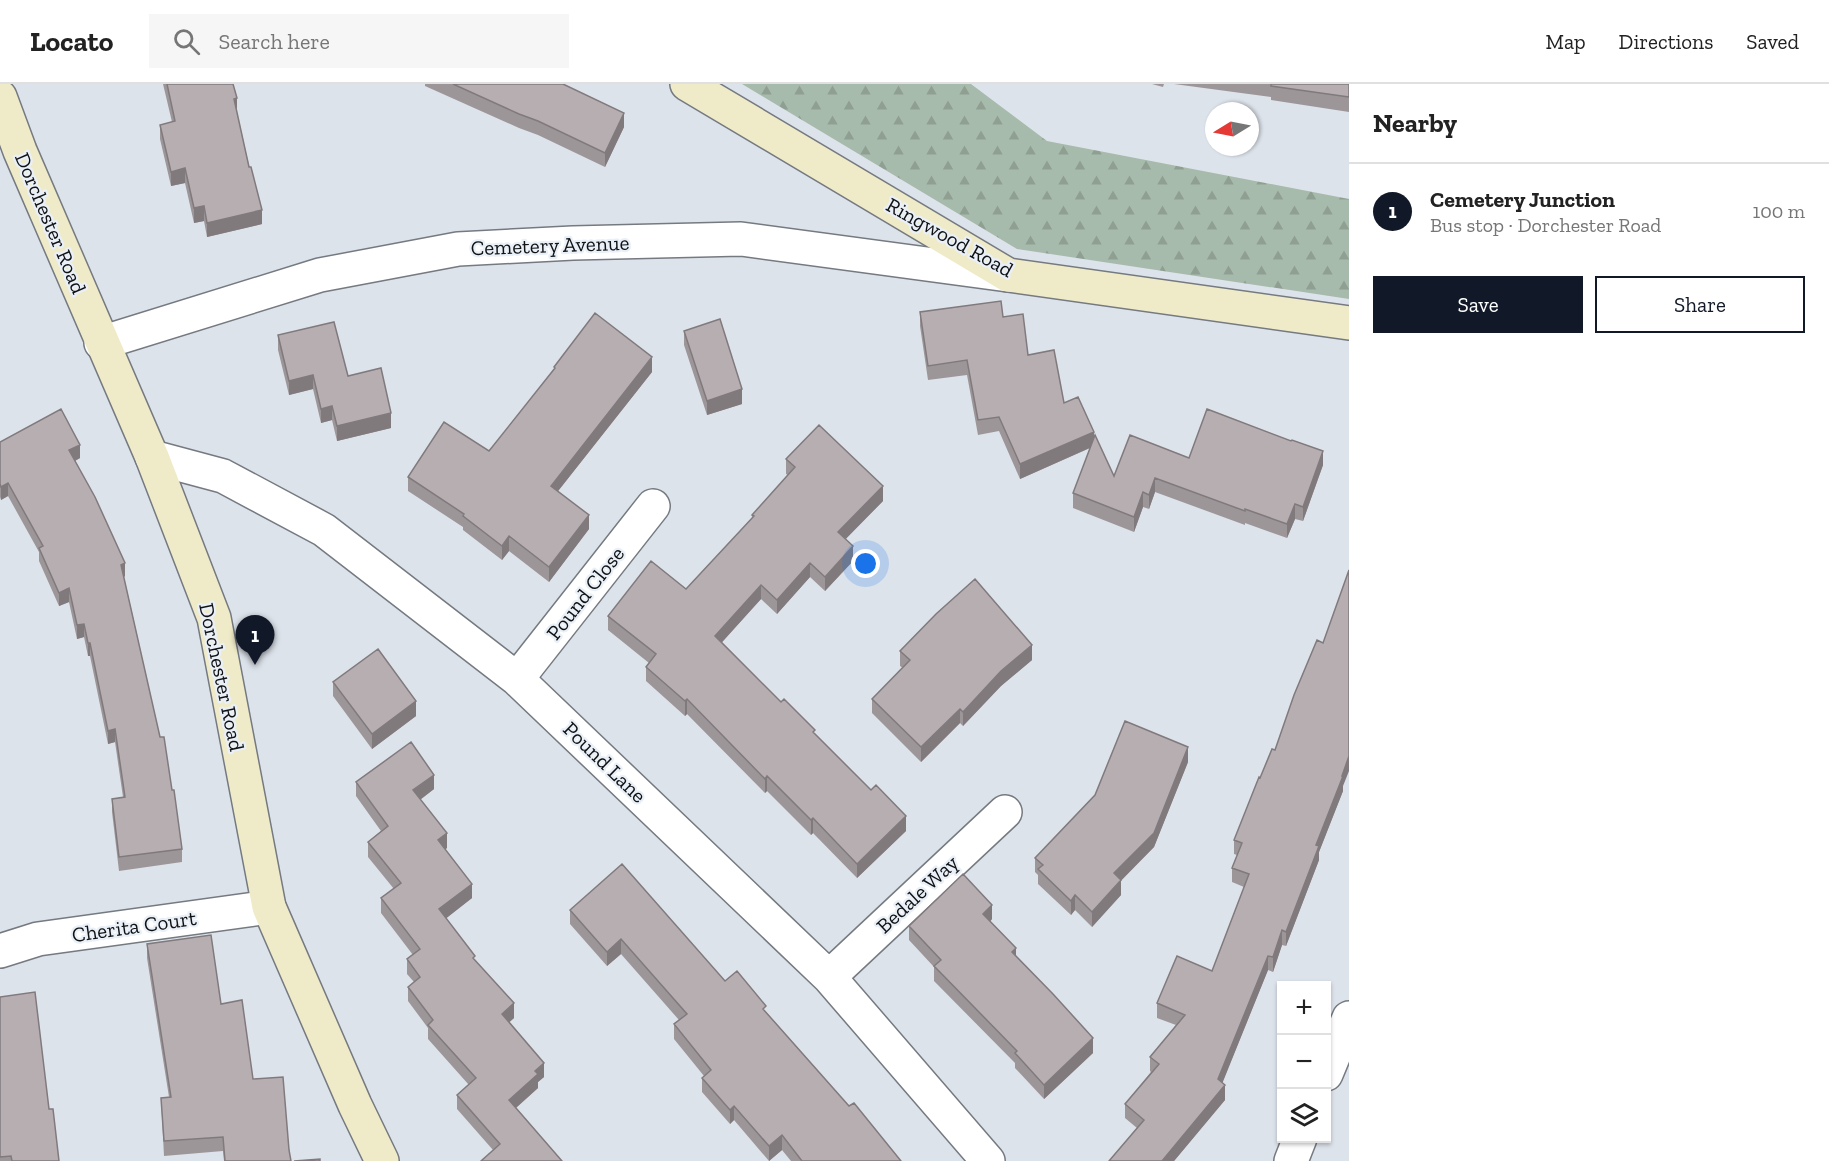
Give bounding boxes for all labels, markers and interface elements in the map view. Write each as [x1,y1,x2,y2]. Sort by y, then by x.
search box [149,14,569,68]
text: Locato [30,25,113,58]
icon: search [170,25,203,58]
text: Search here [218,28,330,55]
text: Map [1546,29,1586,54]
text: Directions [1619,29,1713,54]
text: Saved [1746,29,1799,54]
north arrow [1205,102,1259,156]
text: Nearby [1373,107,1457,139]
street label: Dorchester Road [10,149,92,298]
text: Cemetery Junction [1430,186,1615,213]
street label: Ringwood Road [882,192,1018,282]
text: 1 [1388,199,1397,223]
text: 100 m [1752,199,1805,223]
text: Bus stop · Dorchester Road [1430,213,1661,237]
street label: Cemetery Avenue [470,230,630,260]
button: Save [1373,276,1583,333]
button: Share [1595,276,1805,333]
street label: Pound Close [541,541,629,645]
your location [851,549,880,578]
street label: Dorchester Road [194,601,250,754]
pin: 1 [236,616,274,665]
street label: Pound Lane [558,716,652,808]
street label: Bedale Way [871,850,963,938]
street label: Cherita Court [70,905,198,947]
map controls [1277,981,1331,1143]
button: + [1277,981,1331,1035]
button: − [1277,1035,1331,1089]
button: layers [1277,1089,1331,1143]

